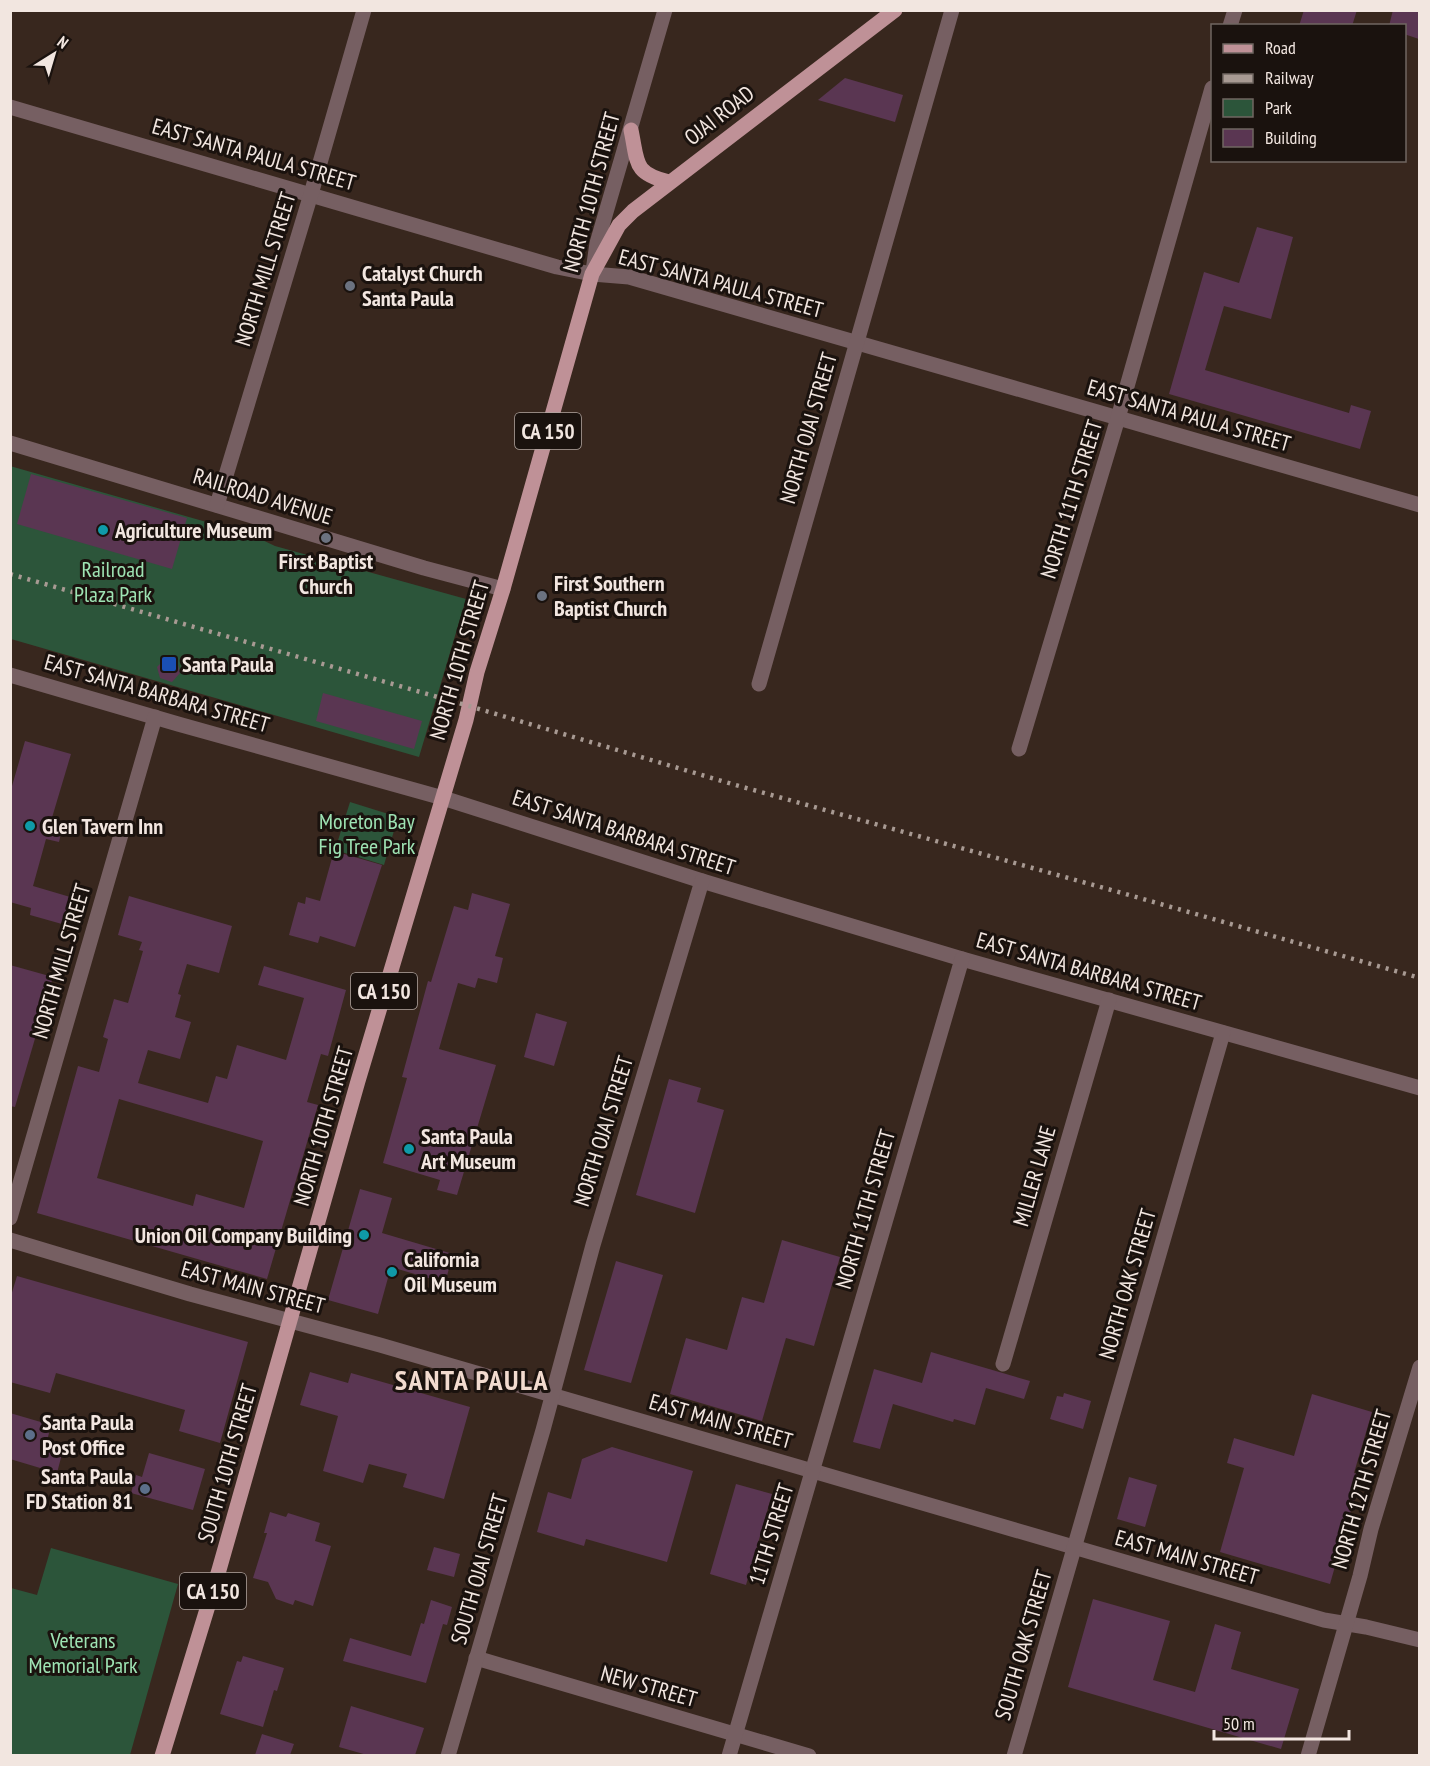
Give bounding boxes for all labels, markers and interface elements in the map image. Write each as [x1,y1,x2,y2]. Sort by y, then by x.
north arrow [24,24,84,84]
legend [1211,24,1406,162]
text: N [54,31,72,53]
text: Road [1265,36,1296,59]
text: Railway [1265,66,1314,89]
street label: OJAI ROAD [678,79,760,151]
text: Park [1265,96,1292,119]
street label: NORTH 10TH STREET [556,109,626,275]
street label: EAST SANTA PAULA STREET [149,112,359,197]
text: Building [1265,126,1317,149]
street label: NORTH MILL STREET [228,188,302,349]
street label: EAST SANTA PAULA STREET [616,242,826,324]
place label: Catalyst Church Santa Paula [362,259,483,312]
marker: Catalyst Church Santa Paula [343,279,357,293]
street label: NORTH OJAI STREET [773,349,843,507]
street label: EAST SANTA PAULA STREET [1084,373,1294,458]
road number: CA 150 [515,413,581,449]
street label: NORTH 11TH STREET [1034,416,1108,582]
street label: RAILROAD AVENUE [190,462,336,530]
place label: Agriculture Museum [114,516,272,544]
marker: Agriculture Museum [96,523,110,537]
marker: First Baptist Church [319,531,333,545]
place label: First Baptist Church [279,547,374,600]
park label: Railroad Plaza Park [74,555,152,608]
place label: First Southern Baptist Church [554,569,667,622]
street label: NORTH 10TH STREET [423,577,495,743]
marker: First Southern Baptist Church [535,589,549,603]
street label: EAST SANTA BARBARA STREET [41,647,273,739]
place label: Santa Paula [182,650,274,678]
marker: Santa Paula [160,655,178,673]
street label: EAST SANTA BARBARA STREET [509,783,739,881]
park label: Moreton Bay Fig Tree Park [319,807,416,860]
place label: Glen Tavern Inn [42,812,163,840]
marker: Glen Tavern Inn [23,819,37,833]
street label: NORTH MILL STREET [26,880,96,1042]
street label: EAST SANTA BARBARA STREET [973,925,1205,1017]
road number: CA 150 [351,973,417,1009]
street label: NORTH 10TH STREET [287,1043,359,1209]
street label: NORTH OJAI STREET [567,1052,639,1210]
place label: Santa Paula Art Museum [420,1122,516,1175]
street label: MILLER LANE [1006,1123,1062,1229]
street label: NORTH 11TH STREET [829,1126,901,1292]
marker: Santa Paula Art Museum [402,1142,416,1156]
street label: NORTH OAK STREET [1092,1205,1162,1362]
place label: Union Oil Company Building [135,1221,352,1249]
marker: Union Oil Company Building [357,1228,371,1242]
place label: California Oil Museum [404,1245,497,1298]
street label: EAST MAIN STREET [178,1254,328,1320]
marker: California Oil Museum [385,1265,399,1279]
district label: SANTA PAULA [395,1361,549,1398]
street label: SOUTH 10TH STREET [191,1380,263,1546]
street label: EAST MAIN STREET [646,1387,796,1455]
street label: NORTH 12TH STREET [1325,1406,1397,1572]
place label: Santa Paula Post Office [42,1408,134,1461]
marker: Santa Paula Post Office [23,1428,37,1442]
place label: Santa Paula FD Station 81 [26,1462,133,1515]
street label: 11TH STREET [742,1480,800,1588]
marker: Santa Paula FD Station 81 [138,1482,152,1496]
street label: SOUTH OJAI STREET [444,1490,514,1647]
street label: EAST MAIN STREET [1112,1523,1262,1591]
street label: SOUTH OAK STREET [988,1567,1058,1723]
road number: CA 150 [180,1573,246,1609]
park label: Veterans Memorial Park [28,1626,138,1679]
street label: NEW STREET [598,1659,701,1713]
scale bar [1214,1703,1349,1741]
text: 50 m [1223,1712,1255,1735]

